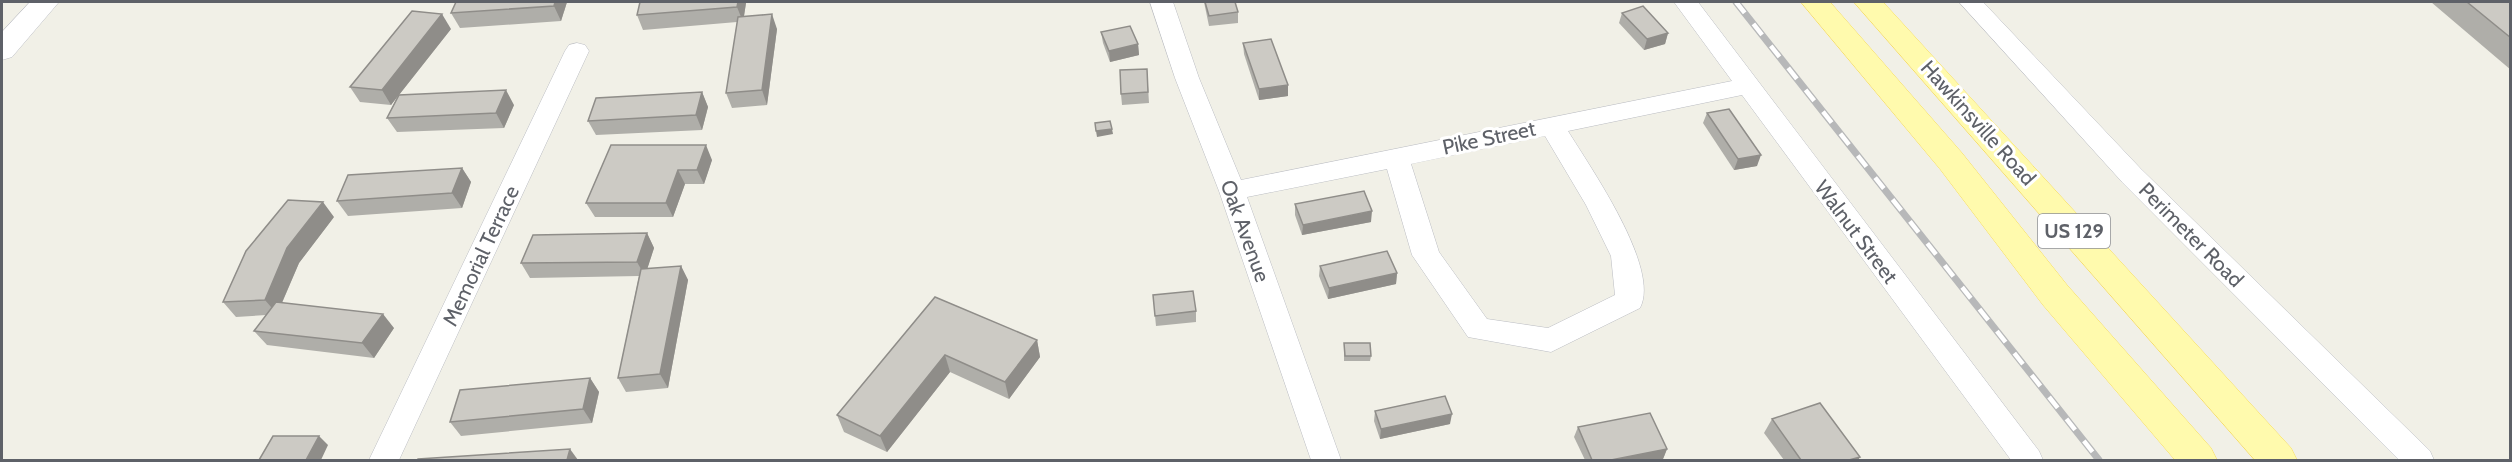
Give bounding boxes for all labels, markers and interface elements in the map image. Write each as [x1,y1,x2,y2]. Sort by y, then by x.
street label: Hawkinsville Road [1916,55,2041,190]
street label: Pike Street [1440,115,1538,160]
street label: Walnut Street [1810,175,1903,288]
street label: Oak Avenue [1215,176,1276,286]
street label: Perimeter Road [2134,177,2249,292]
street label: Memorial Terrace [437,181,524,330]
road number: US 129 [2038,214,2110,248]

